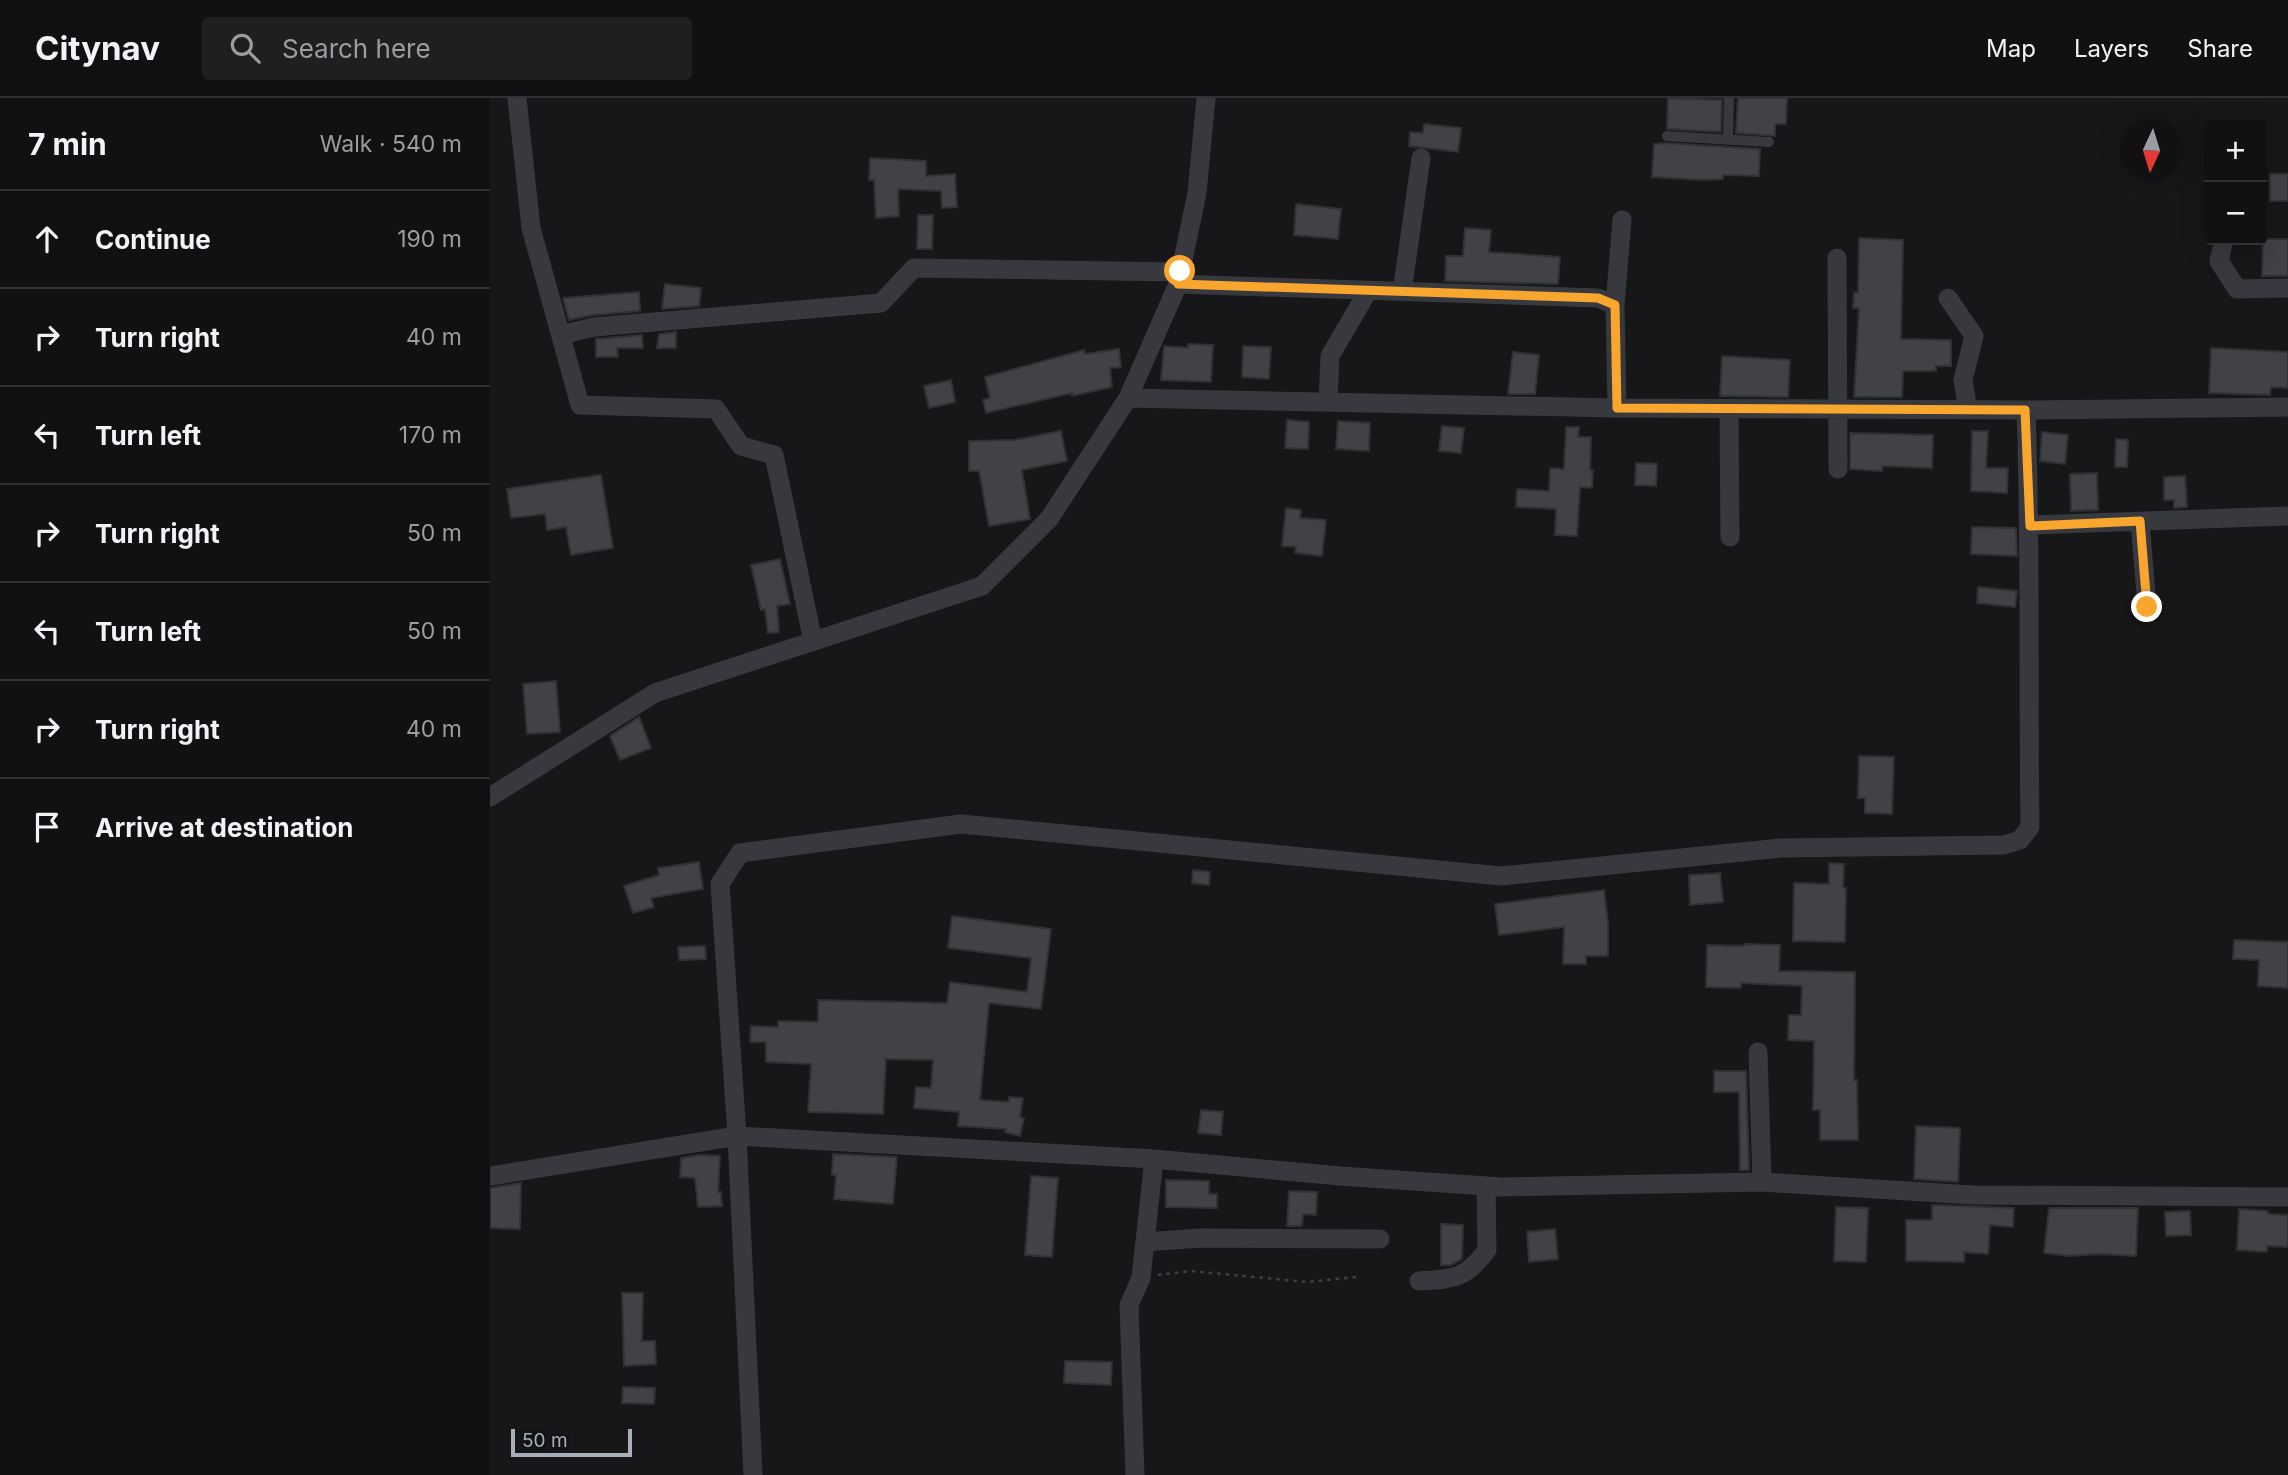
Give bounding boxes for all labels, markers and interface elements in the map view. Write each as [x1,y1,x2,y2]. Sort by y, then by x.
search box [202,17,692,80]
text: Citynav [35,28,160,68]
icon: search [226,29,264,67]
text: Search here [282,33,431,64]
text: Map [1986,34,2036,63]
text: Layers [2074,34,2149,63]
text: Share [2187,34,2253,63]
north arrow [2120,119,2183,182]
map controls [2204,119,2267,245]
button: + [2204,119,2267,182]
text: 7 min [28,126,107,162]
text: Walk · 540 m [320,130,462,158]
button: − [2204,182,2267,245]
icon: ahead [28,220,66,258]
text: Continue [95,224,211,255]
text: 190 m [397,225,462,253]
route start [1164,255,1195,286]
icon: right [28,318,66,356]
text: Turn right [95,322,220,353]
text: 40 m [406,323,462,351]
icon: left [28,416,66,454]
text: Turn left [95,420,201,451]
text: 170 m [399,421,462,449]
icon: right [28,514,66,552]
text: Turn right [95,518,220,549]
text: 50 m [407,519,462,547]
route end [2131,591,2162,622]
icon: left [28,612,66,650]
text: Turn left [95,616,201,647]
text: 50 m [407,617,462,645]
icon: right [28,710,66,748]
text: Turn right [95,714,220,745]
text: 40 m [406,715,462,743]
icon: arrive [28,808,66,846]
text: Arrive at destination [95,812,354,843]
scale bar [511,1426,632,1458]
text: 50 m [522,1429,568,1452]

